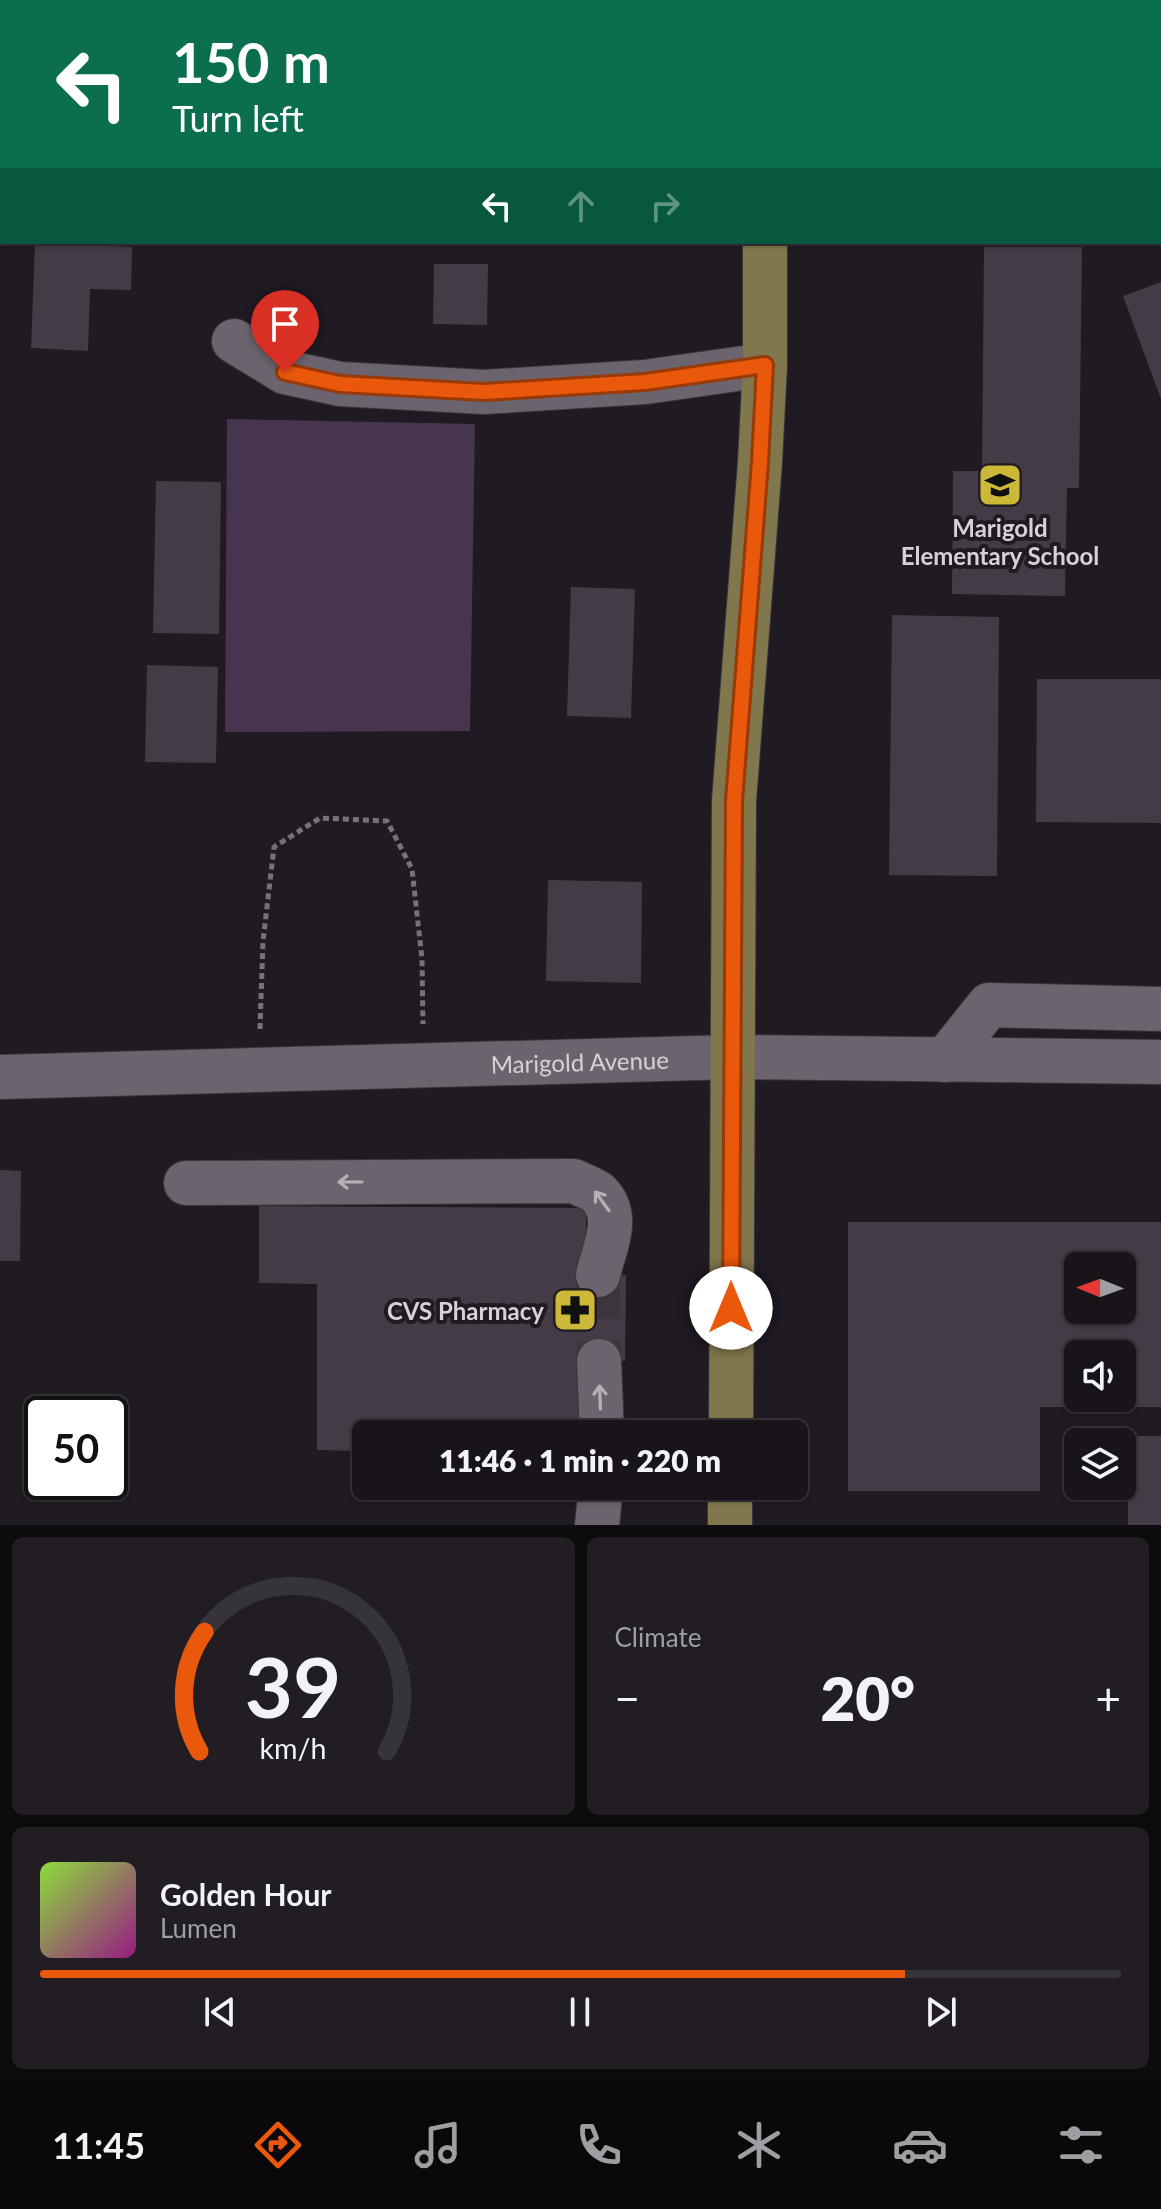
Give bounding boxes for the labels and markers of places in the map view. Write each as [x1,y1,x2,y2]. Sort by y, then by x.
pin [251,290,319,372]
school or university icon: Marigold Elementary School [976,461,1024,509]
place label: Marigold Elementary School [901,513,1099,570]
pharmacy icon: CVS Pharmacy [551,1286,599,1334]
place label: CVS Pharmacy [387,1296,544,1325]

